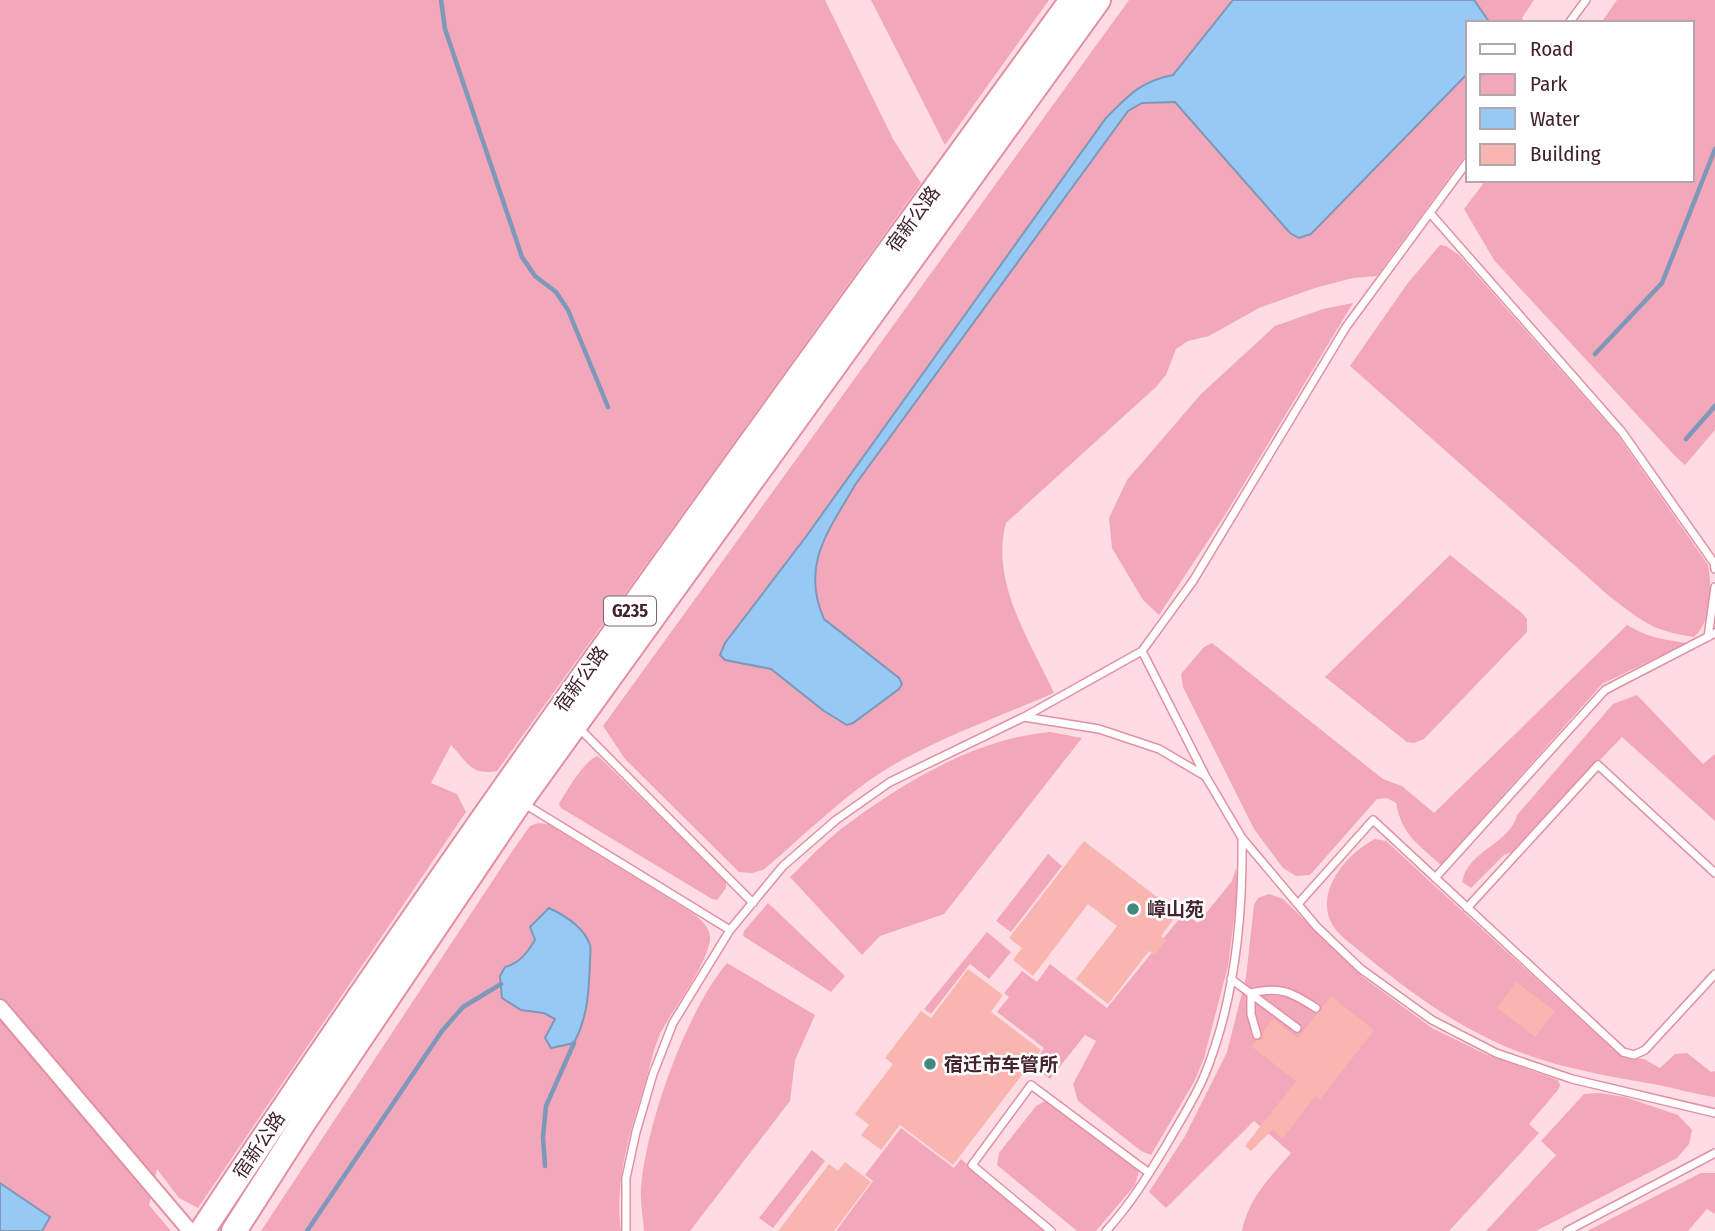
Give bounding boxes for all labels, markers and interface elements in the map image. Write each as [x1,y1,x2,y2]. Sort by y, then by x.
legend [1466,21,1694,182]
text: Road [1530,36,1574,62]
text: Park [1530,71,1568,97]
text: Water [1530,106,1580,132]
text: Building [1530,141,1601,167]
street label: 宿新公路 [881,181,945,257]
road number: G235 [604,596,656,626]
street label: 宿新公路 [549,641,613,717]
place label: 嶂山苑 [1147,898,1204,921]
marker: 嶂山苑 [1125,901,1141,917]
place label: 宿迁市车管所 [944,1053,1058,1076]
marker: 宿迁市车管所 [922,1056,938,1072]
street label: 宿新公路 [228,1107,290,1183]

